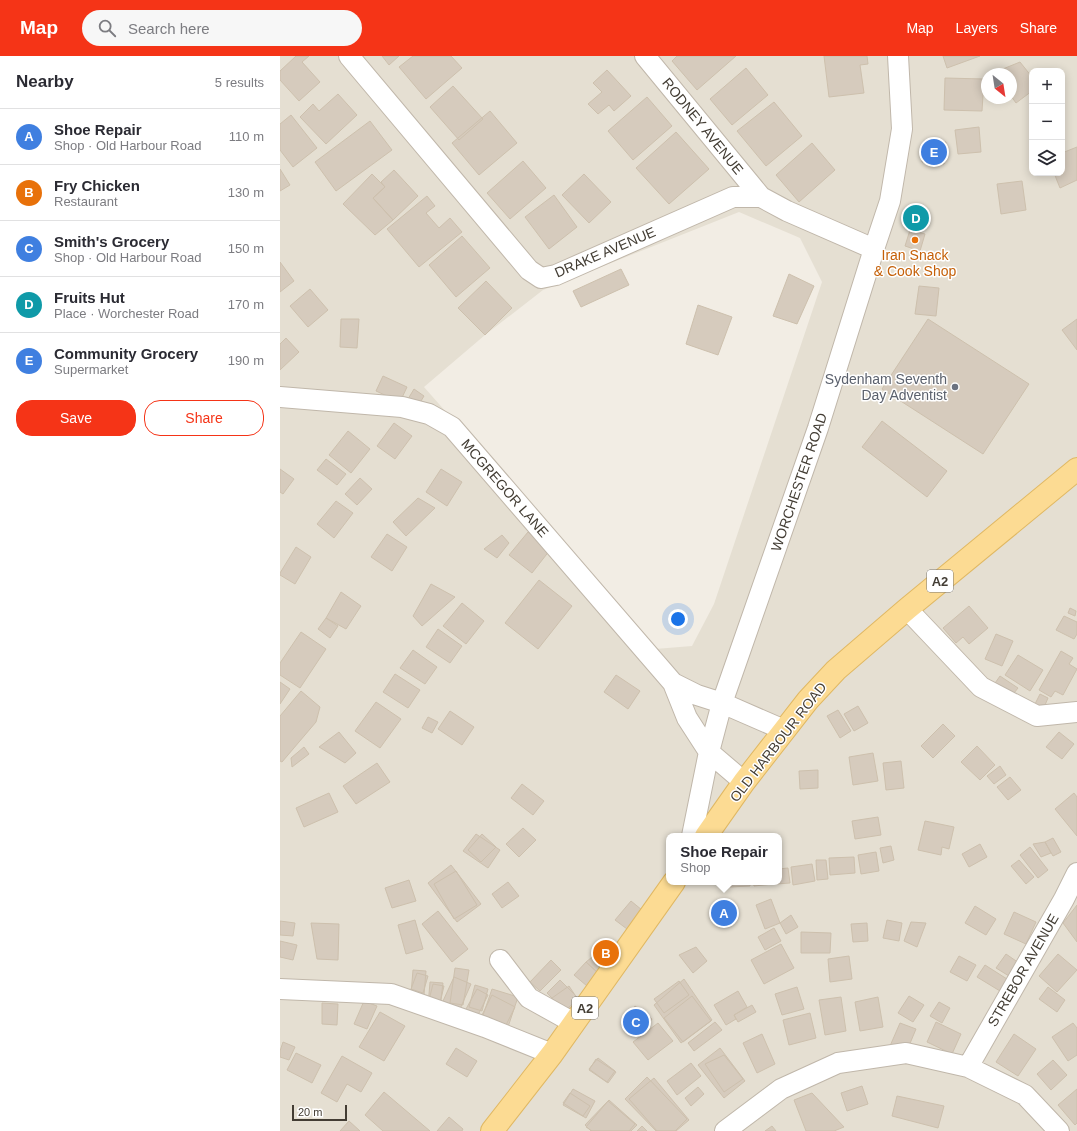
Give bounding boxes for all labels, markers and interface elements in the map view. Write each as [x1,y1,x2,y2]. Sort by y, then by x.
search box [82,10,362,46]
text: Map [20,17,58,38]
icon: search [96,17,118,39]
text: Search here [128,20,210,37]
text: Map [906,20,934,36]
text: Layers [956,20,998,36]
text: Share [1020,20,1057,36]
north arrow [981,68,1017,104]
map controls [1029,68,1065,176]
button: + [1029,68,1065,104]
text: Nearby [16,72,74,91]
text: 5 results [215,75,264,90]
street label: RODNEY AVENUE [659,75,747,177]
button: − [1029,104,1065,140]
text: Shoe Repair [54,121,142,138]
text: A [24,129,34,144]
text: 110 m [229,129,264,144]
pin: E [921,137,947,167]
text: Shop · Old Harbour Road [54,138,201,153]
button: layers [1029,140,1065,176]
text: Fry Chicken [54,177,140,194]
text: B [24,185,34,200]
text: 130 m [228,185,264,200]
text: Restaurant [54,194,118,209]
pin: D [903,203,929,233]
street label: DRAKE AVENUE [552,224,658,280]
text: Smith's Grocery [54,233,169,250]
marker: Iran Snack & Cook Shop [910,235,920,245]
text: C [24,241,34,256]
text: 150 m [228,241,264,256]
place label: Iran Snack & Cook Shop [874,247,956,279]
text: Shop · Old Harbour Road [54,250,201,265]
text: Fruits Hut [54,289,125,306]
text: D [24,297,34,312]
text: 170 m [228,297,264,312]
text: Place · Worchester Road [54,306,199,321]
text: Community Grocery [54,345,198,362]
text: E [25,353,33,368]
text: 190 m [228,353,264,368]
text: Supermarket [54,362,128,377]
place label: Sydenham Seventh Day Adventist [825,371,947,403]
marker: Sydenham Seventh Day Adventist [950,382,960,392]
button: Save [16,400,136,436]
button: Share [144,400,264,436]
street label: WORCHESTER ROAD [768,411,830,553]
street label: MCGREGOR LANE [458,436,552,540]
road number: A2 [927,570,953,592]
your location [668,609,688,629]
street label: OLD HARBOUR ROAD [726,679,830,805]
popup [666,833,782,885]
text: Shoe Repair [680,843,768,860]
text: Shop [680,860,711,875]
pin: A [711,898,737,928]
street label: STREBOR AVENUE [984,911,1062,1029]
pin: B [593,938,619,968]
road number: A2 [572,997,598,1019]
pin: C [623,1007,649,1037]
scale bar [292,1103,347,1122]
text: 20 m [298,1106,322,1118]

